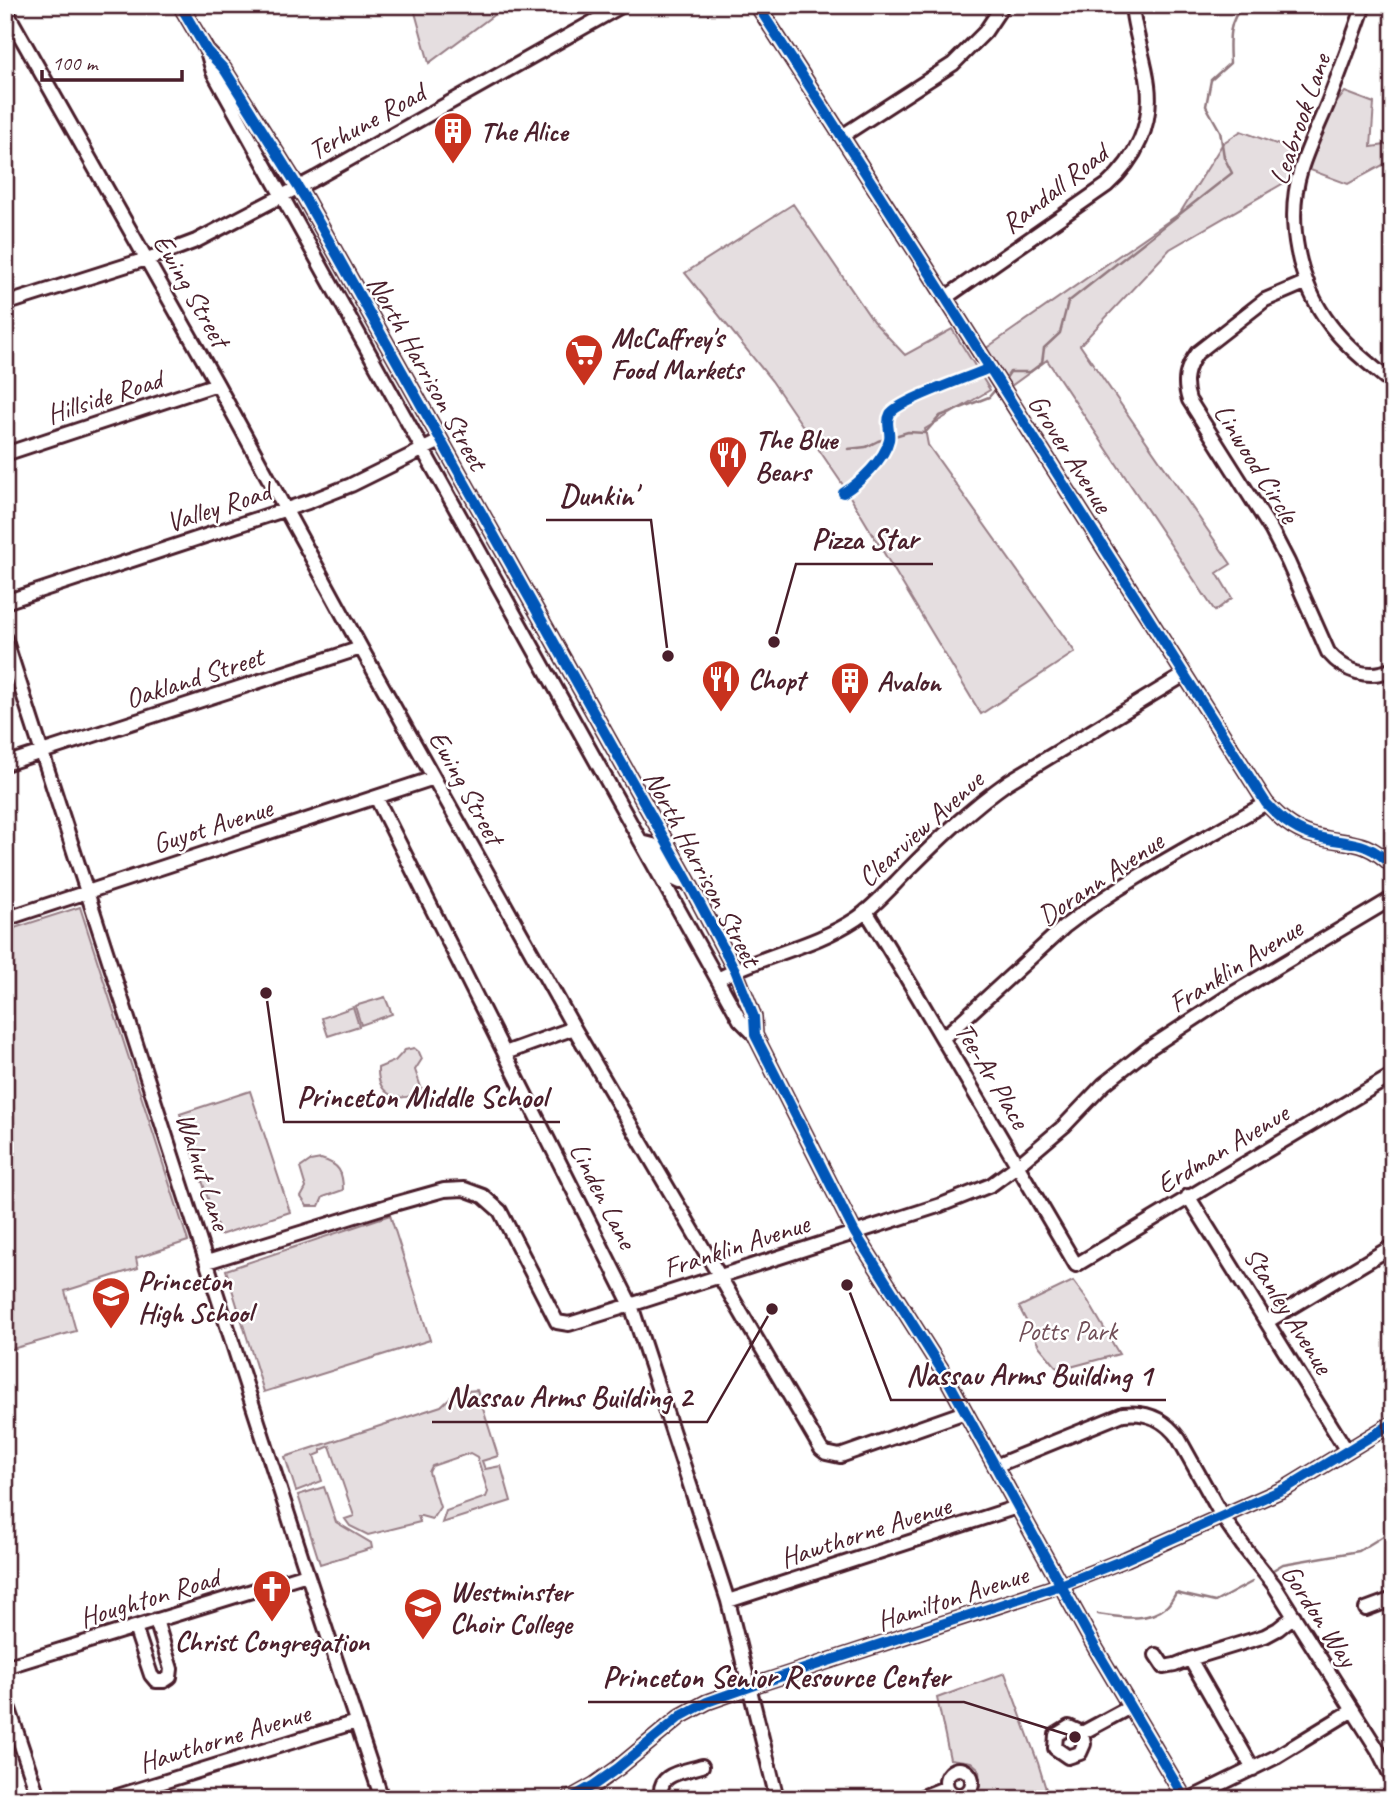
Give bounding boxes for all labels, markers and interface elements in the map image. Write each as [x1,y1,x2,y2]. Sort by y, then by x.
scale bar [42,38,182,82]
street label: Leabrook Lane [1261,47,1339,189]
text: 100 m [52,50,99,76]
street label: Terhune Road [302,73,434,168]
building icon: The Alice [432,110,474,165]
place label: The Alice [480,114,570,149]
street label: Randall Road [994,133,1118,241]
street label: Ewing Street [145,227,240,356]
street label: North Harrison Street [360,269,497,478]
place label: McCaffrey's Food Markets [611,320,746,387]
supermarket icon: McCaffrey's Food Markets [563,332,605,387]
street label: Hillside Road [42,360,170,432]
street label: Grover Avenue [1020,388,1122,521]
street label: Linwood Circle [1206,397,1308,531]
place label: The Blue Bears [755,422,840,489]
restaurant icon: The Blue Bears [707,434,749,489]
callout: Dunkin' [546,469,651,520]
street label: Valley Road [162,472,278,540]
text: Dunkin' [560,476,643,514]
callout: Pizza Star [796,513,933,564]
text: Pizza Star [812,520,922,558]
street label: Oakland Street [121,638,270,716]
restaurant icon: Chopt [700,658,742,713]
building icon: Avalon [829,660,871,715]
place label: Chopt [748,662,809,697]
place label: Avalon [877,664,943,699]
street label: Ewing Street [421,724,514,854]
street label: Clearview Avenue [850,761,992,894]
street label: North Harrison Street [636,764,770,975]
street label: Guyot Avenue [148,789,278,861]
street label: Dorann Avenue [1031,823,1171,933]
street label: Franklin Avenue [1162,910,1310,1020]
street label: Tee-Ar Place [947,1016,1039,1136]
callout: Princeton Middle School [284,1071,560,1122]
text: Princeton Middle School [297,1078,553,1116]
street label: Erdman Avenue [1150,1094,1296,1201]
street label: Walnut Lane [168,1108,239,1236]
street label: Linden Lane [562,1136,646,1256]
street label: Franklin Avenue [659,1205,815,1285]
street label: Stanley Avenue [1236,1240,1342,1382]
place label: Princeton High School [138,1263,258,1330]
school or university icon: Princeton High School [90,1275,132,1330]
park label: Potts Park [1017,1313,1119,1348]
callout: Nassau Arms Building 1 [891,1349,1166,1400]
text: Nassau Arms Building 1 [906,1356,1155,1394]
callout: Nassau Arms Building 2 [432,1371,707,1422]
text: Nassau Arms Building 2 [446,1378,694,1416]
street label: Hawthorne Avenue [776,1487,957,1575]
street label: Hamilton Avenue [872,1556,1034,1638]
street label: Gordon Way [1274,1557,1367,1675]
street label: Houghton Road [75,1559,227,1635]
church icon: Christ Congregation [251,1568,293,1623]
place label: Westminster Choir College [450,1574,575,1641]
school or university icon: Westminster Choir College [402,1586,444,1641]
place label: Christ Congregation [175,1624,370,1659]
callout: Princeton Senior Resource Center [588,1651,964,1702]
text: Princeton Senior Resource Center [602,1658,953,1696]
street label: Hawthorne Avenue [134,1694,316,1780]

